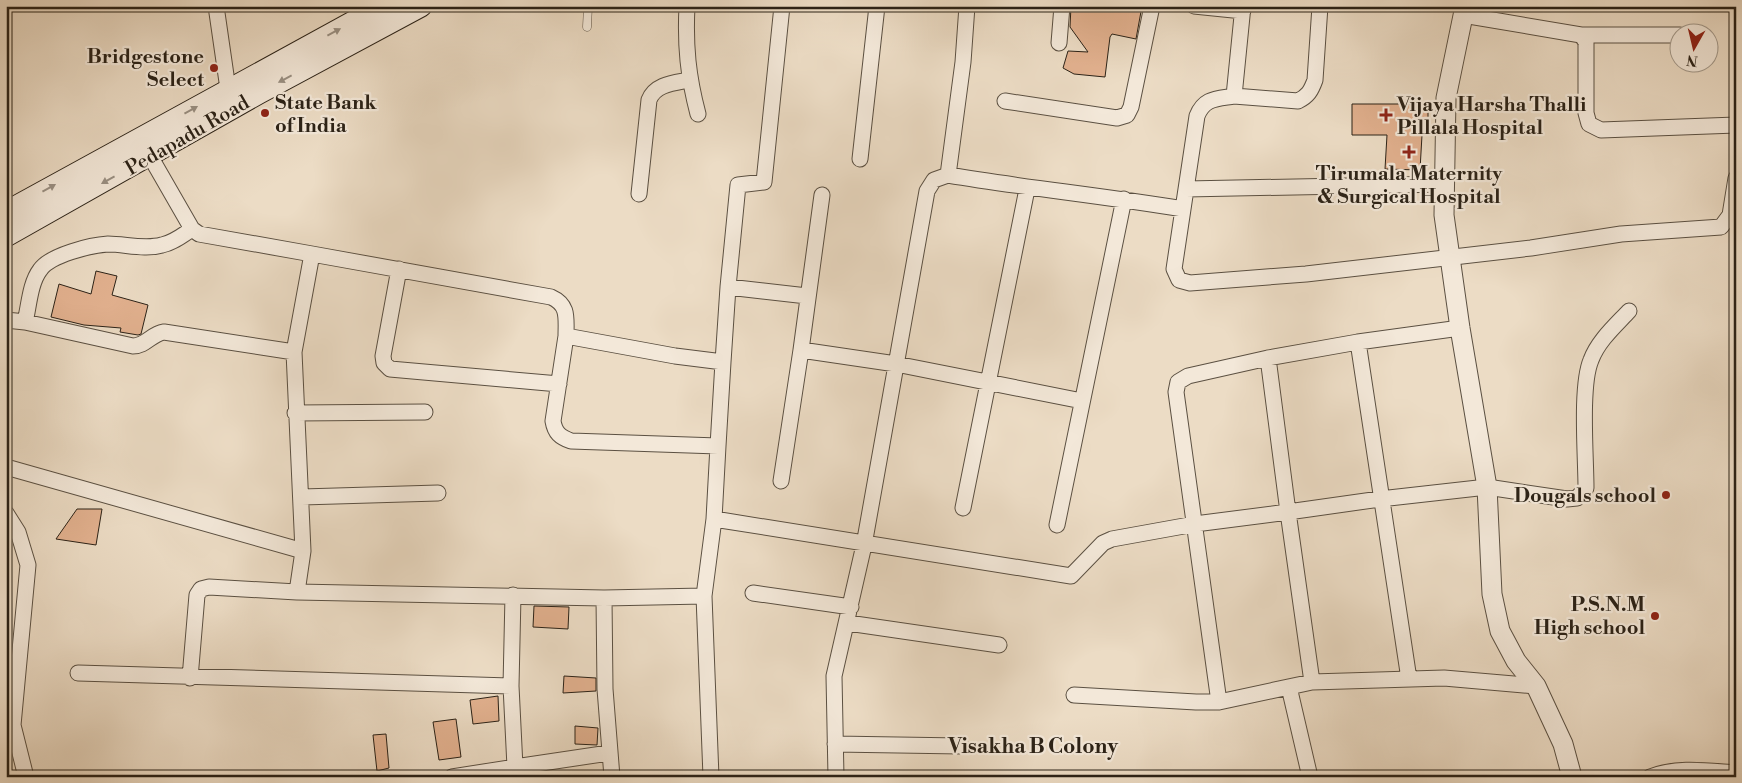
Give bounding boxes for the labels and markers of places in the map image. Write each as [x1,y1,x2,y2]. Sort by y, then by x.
place label: Bridgestone Select [87,45,205,93]
marker: Bridgestone Select [208,62,220,74]
place label: State Bank of India [275,91,377,139]
place label: Vijaya Harsha Thalli Pillala Hospital [1396,93,1587,141]
marker: State Bank of India [259,107,271,119]
marker: Vijaya Harsha Thalli Pillala Hospital [1379,108,1393,122]
marker: Tirumala Maternity & Surgical Hospital [1402,145,1416,159]
place label: Tirumala Maternity & Surgical Hospital [1316,162,1503,210]
place label: Dougals school [1514,484,1656,509]
marker: Dougals school [1660,489,1672,501]
place label: P.S.N.M High school [1534,593,1645,641]
marker: P.S.N.M High school [1649,610,1661,622]

